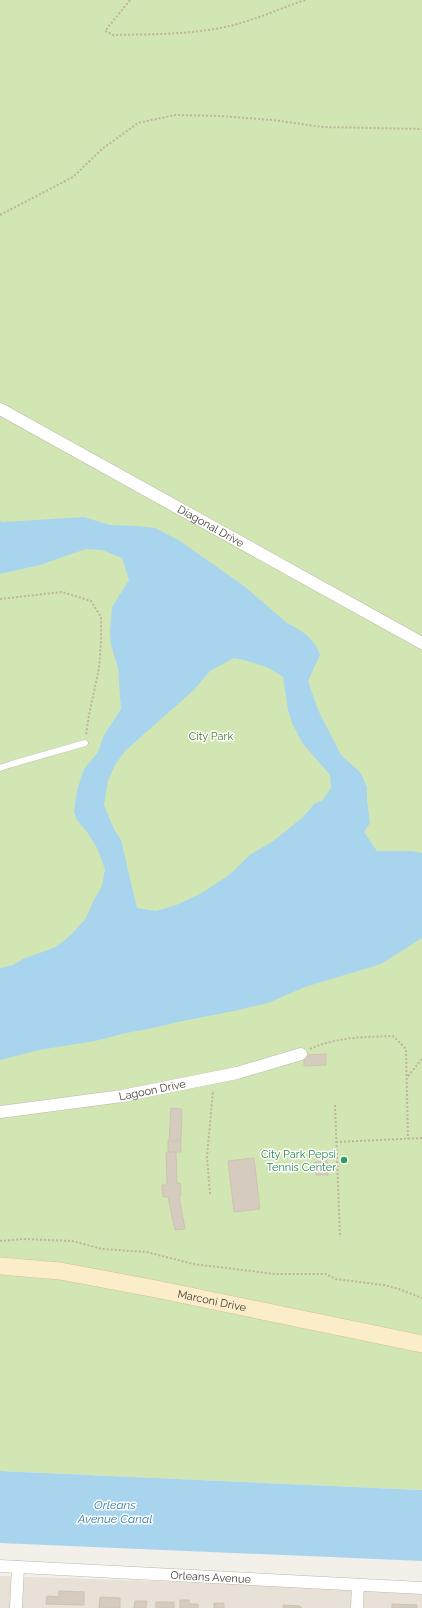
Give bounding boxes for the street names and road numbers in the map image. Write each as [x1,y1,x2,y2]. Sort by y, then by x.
street label: Diagonal Drive [175,502,247,550]
street label: Lagoon Drive [118,1077,187,1103]
street label: Marconi Drive [176,1287,248,1314]
street label: Orleans Avenue [170,1568,252,1586]

